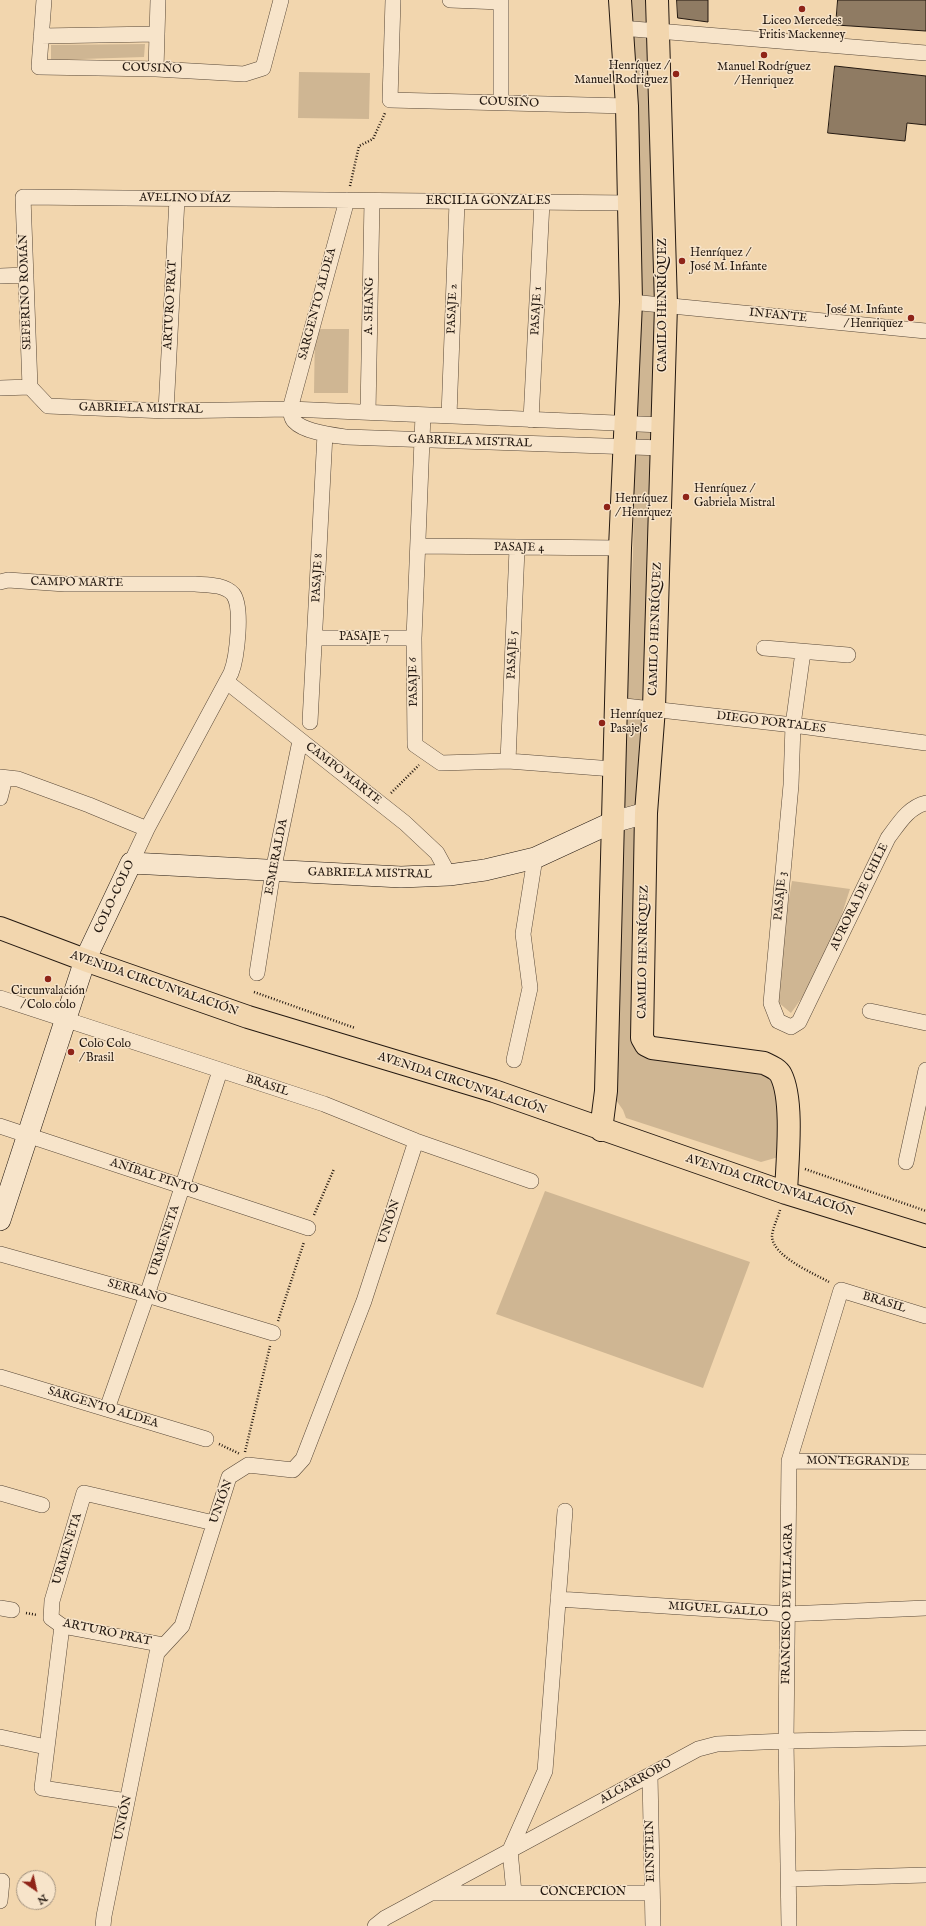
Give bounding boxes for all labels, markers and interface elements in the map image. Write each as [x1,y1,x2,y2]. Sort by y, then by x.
marker: Liceo Mercedes Fritis Mackenney [797,4,807,14]
place label: Liceo Mercedes Fritis Mackenney [759,15,845,43]
marker: Manuel Rodríguez / Henriquez [759,50,769,60]
place label: Henríquez / Manuel Rodriguez [574,60,668,88]
street label: COUSIÑO [122,61,182,77]
place label: Manuel Rodríguez / Henriquez [717,61,811,89]
marker: Henríquez / Manuel Rodriguez [671,69,681,79]
street label: COUSIÑO [479,95,539,111]
street label: AVELINO DÍAZ [139,191,231,207]
street label: ERCILIA GONZALES [426,195,550,209]
street label: SEFERINO ROMÁN [17,234,35,350]
street label: CAMILO HENRÍQUEZ [657,238,671,372]
street label: SARGENTO ALDEA [296,246,340,362]
place label: Henríquez / José M. Infante [690,247,767,275]
marker: Henríquez / José M. Infante [677,256,687,266]
street label: ARTURO PRAT [161,260,181,350]
street label: A. SHANG [362,277,378,335]
street label: PASAJE 2 [445,284,461,334]
street label: PASAJE 1 [529,286,545,336]
place label: José M. Infante / Henriquez [826,304,903,332]
street label: INFANTE [748,306,808,326]
marker: José M. Infante / Henriquez [906,313,916,323]
street label: GABRIELA MISTRAL [79,401,203,417]
street label: GABRIELA MISTRAL [408,433,532,451]
place label: Henríquez / Gabriela Mistral [694,483,775,511]
marker: Henríquez / Gabriela Mistral [681,492,691,502]
place label: Henríquez / Henrquez [615,493,671,521]
marker: Henríquez / Henrquez [602,502,612,512]
street label: PASAJE 4 [494,540,544,556]
street label: PASAJE 8 [310,553,326,603]
street label: CAMILO HENRÍQUEZ [646,562,666,696]
street label: CAMPO MARTE [30,575,124,591]
street label: PASAJE 5 [505,630,521,680]
street label: PASAJE 7 [339,631,389,645]
street label: PASAJE 6 [406,657,422,707]
place label: Henríquez Pasaje 6 [610,709,663,737]
street label: DIEGO PORTALES [715,709,827,737]
marker: Henríquez Pasaje 6 [597,718,607,728]
street label: CAMPO MARTE [302,740,384,808]
street label: ESMERALDA [263,818,291,896]
street label: AURORA DE CHILE [828,841,892,953]
street label: COLO-COLO [92,858,138,936]
street label: GABRIELA MISTRAL [308,866,432,882]
street label: PASAJE 3 [772,871,790,921]
street label: CAMILO HENRÍQUEZ [636,885,652,1019]
street label: AVENIDA CIRCUNVALACIÓN [68,948,240,1020]
marker: Circunvalación / Colo colo [43,974,53,984]
place label: Circunvalación / Colo colo [11,985,85,1013]
place label: Colo Colo / Brasil [79,1038,131,1066]
marker: Colo Colo / Brasil [66,1047,76,1057]
street label: AVENIDA CIRCUNVALACIÓN [376,1050,548,1118]
street label: BRASIL [243,1072,291,1100]
street label: AVENIDA CIRCUNVALACIÓN [684,1152,856,1220]
street label: ANÍBAL PINTO [108,1156,200,1198]
street label: UNIÓN [376,1198,404,1246]
street label: URMENETA [147,1204,183,1278]
street label: SERRANO [106,1277,168,1307]
street label: BRASIL [860,1290,908,1316]
street label: SARGENTO ALDEA [46,1384,160,1432]
street label: MONTEGRANDE [806,1454,910,1470]
street label: UNIÓN [207,1478,237,1526]
street label: URMENETA [50,1511,86,1587]
street label: FRANCISCO DE VILLAGRA [779,1523,797,1685]
street label: MIGUEL GALLO [668,1599,768,1621]
street label: ARTURO PRAT [62,1617,152,1649]
street label: ALGARROBO [598,1756,674,1808]
street label: UNIÓN [112,1794,136,1842]
street label: EINSTEIN [643,1820,659,1882]
north arrow [16,1870,56,1910]
street label: CONCEPCION [540,1886,626,1900]
text: N [34,1891,50,1908]

